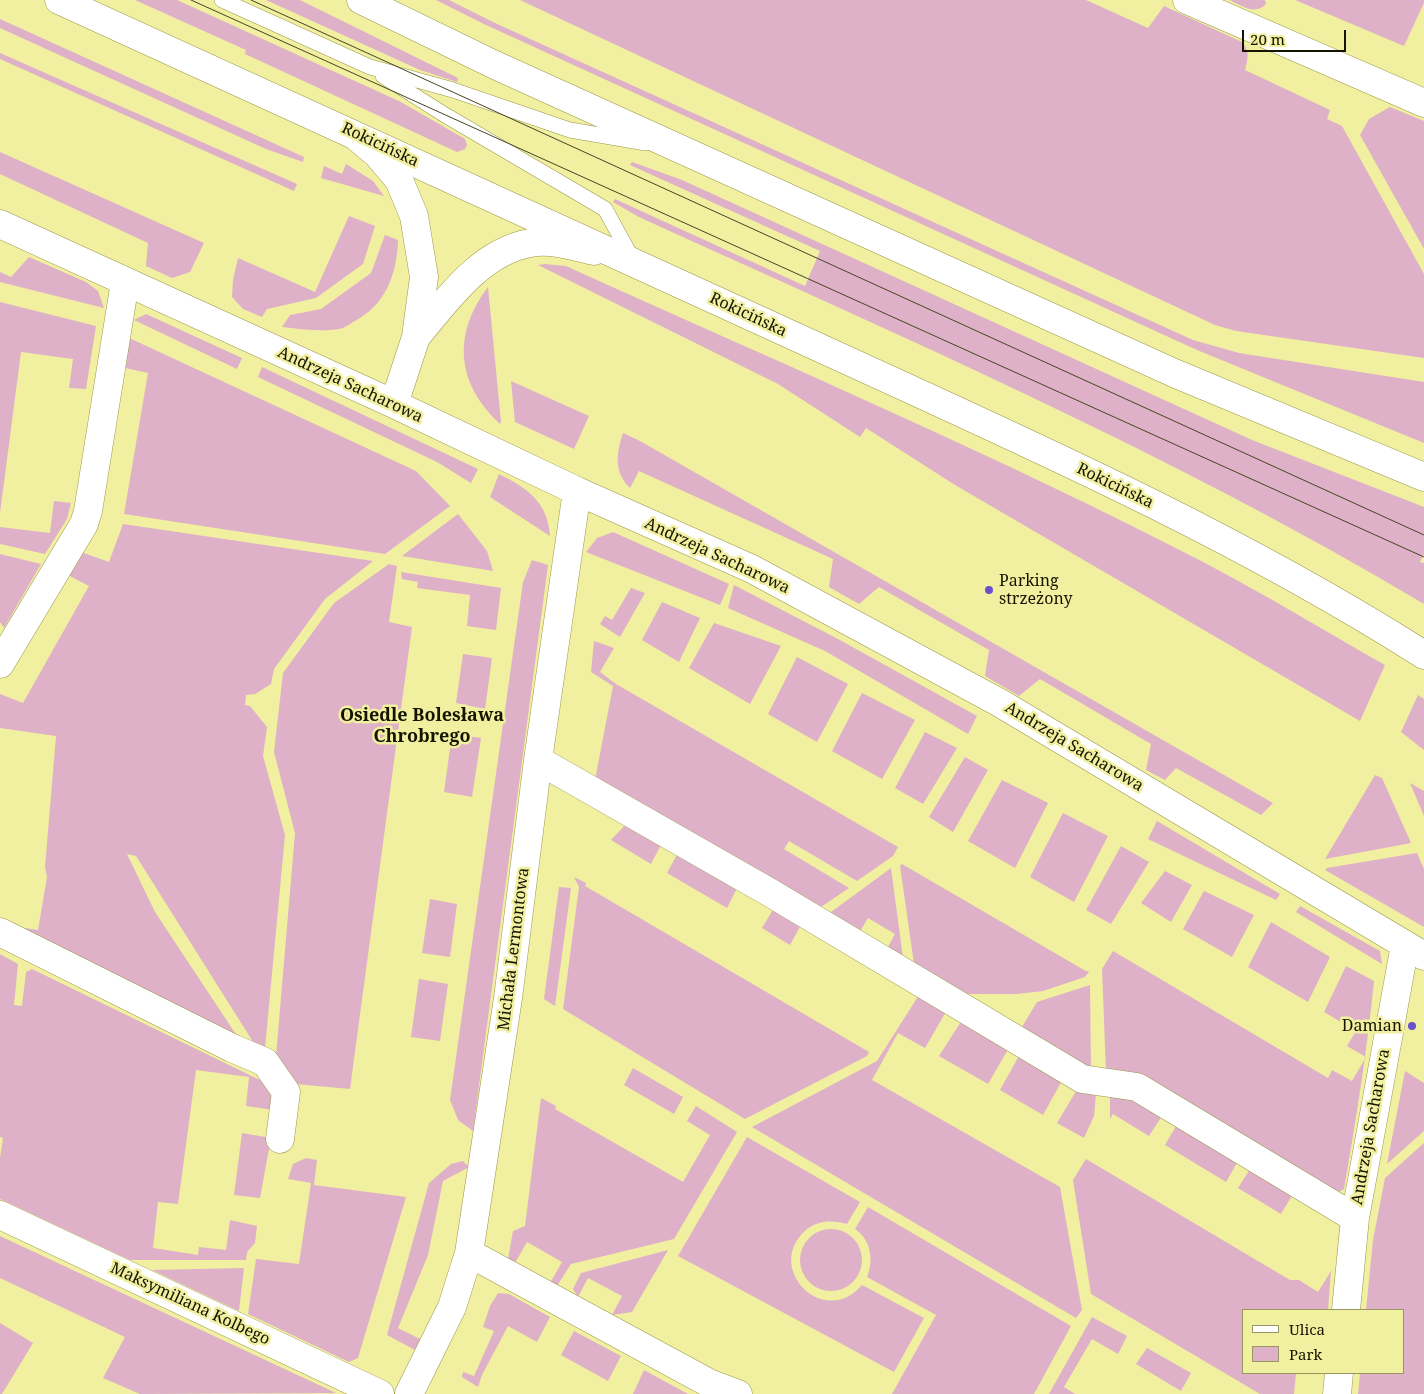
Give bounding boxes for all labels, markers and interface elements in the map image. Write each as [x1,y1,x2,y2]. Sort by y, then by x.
scale bar [1244,20,1348,52]
text: 20 m [1250,29,1285,49]
street label: Rokicińska [338,119,422,171]
street label: Rokicińska [706,289,790,341]
street label: Andrzeja Sacharowa [274,343,426,427]
street label: Rokicińska [1073,459,1157,513]
street label: Andrzeja Sacharowa [641,514,793,598]
place label: Parking strzeżony [999,571,1073,609]
marker: Parking strzeżony [983,584,995,596]
street label: Andrzeja Sacharowa [1001,698,1147,796]
district label: Osiedle Bolesława Chrobrego [340,705,504,748]
street label: Michała Lermontowa [494,866,534,1032]
place label: Damian [1342,1016,1402,1036]
marker: Damian [1406,1020,1418,1032]
street label: Andrzeja Sacharowa [1348,1048,1394,1206]
street label: Maksymiliana Kolbego [107,1259,273,1349]
legend [1242,1309,1404,1374]
text: Ulica [1289,1319,1325,1339]
text: Park [1289,1344,1322,1364]

